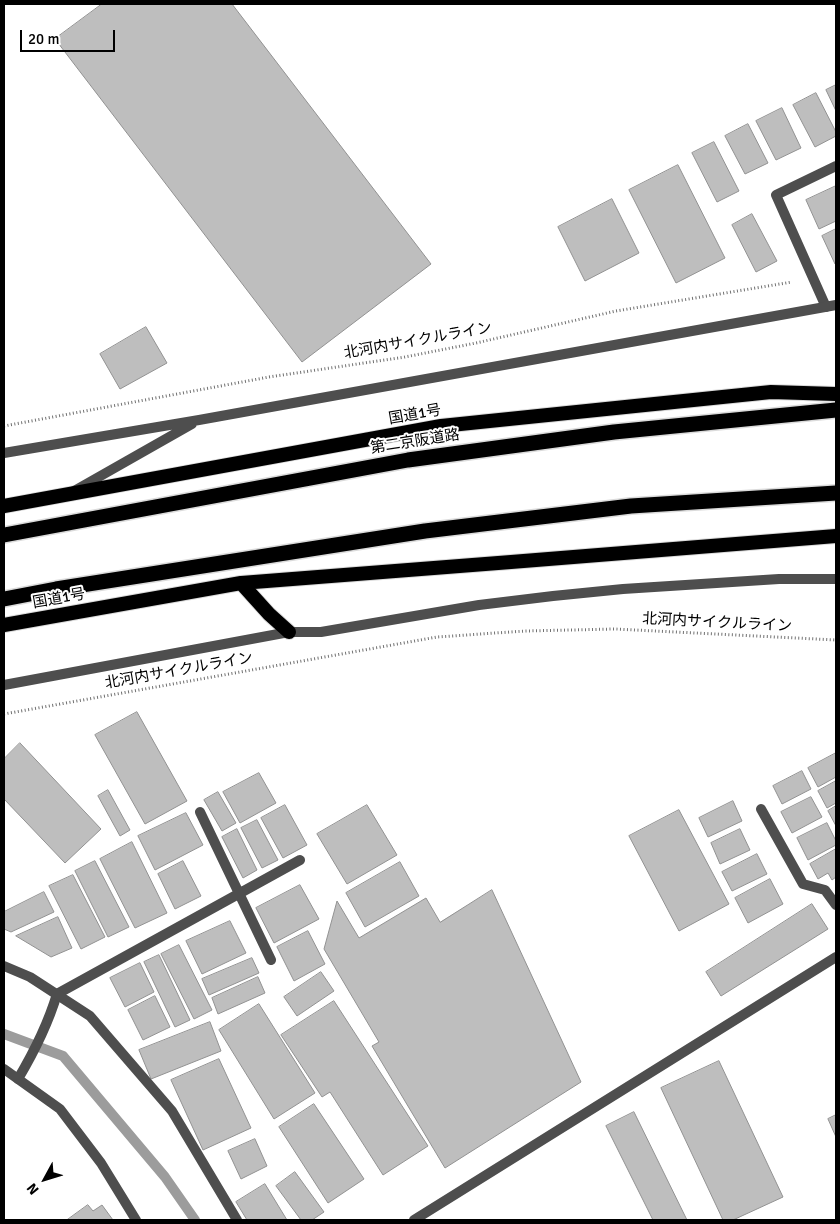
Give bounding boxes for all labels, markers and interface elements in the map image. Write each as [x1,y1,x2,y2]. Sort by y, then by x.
scale bar [22,20,118,52]
text: 20 m [28,30,59,48]
street label: 北河内サイクルライン [343,319,493,363]
street label: 国道1号 [387,402,443,428]
street label: 第二京阪道路 [369,426,461,458]
street label: 国道1号 [31,586,87,612]
street label: 北河内サイクルライン [642,610,792,636]
street label: 北河内サイクルライン [104,649,254,693]
north arrow [20,1154,70,1204]
text: N [23,1180,43,1198]

